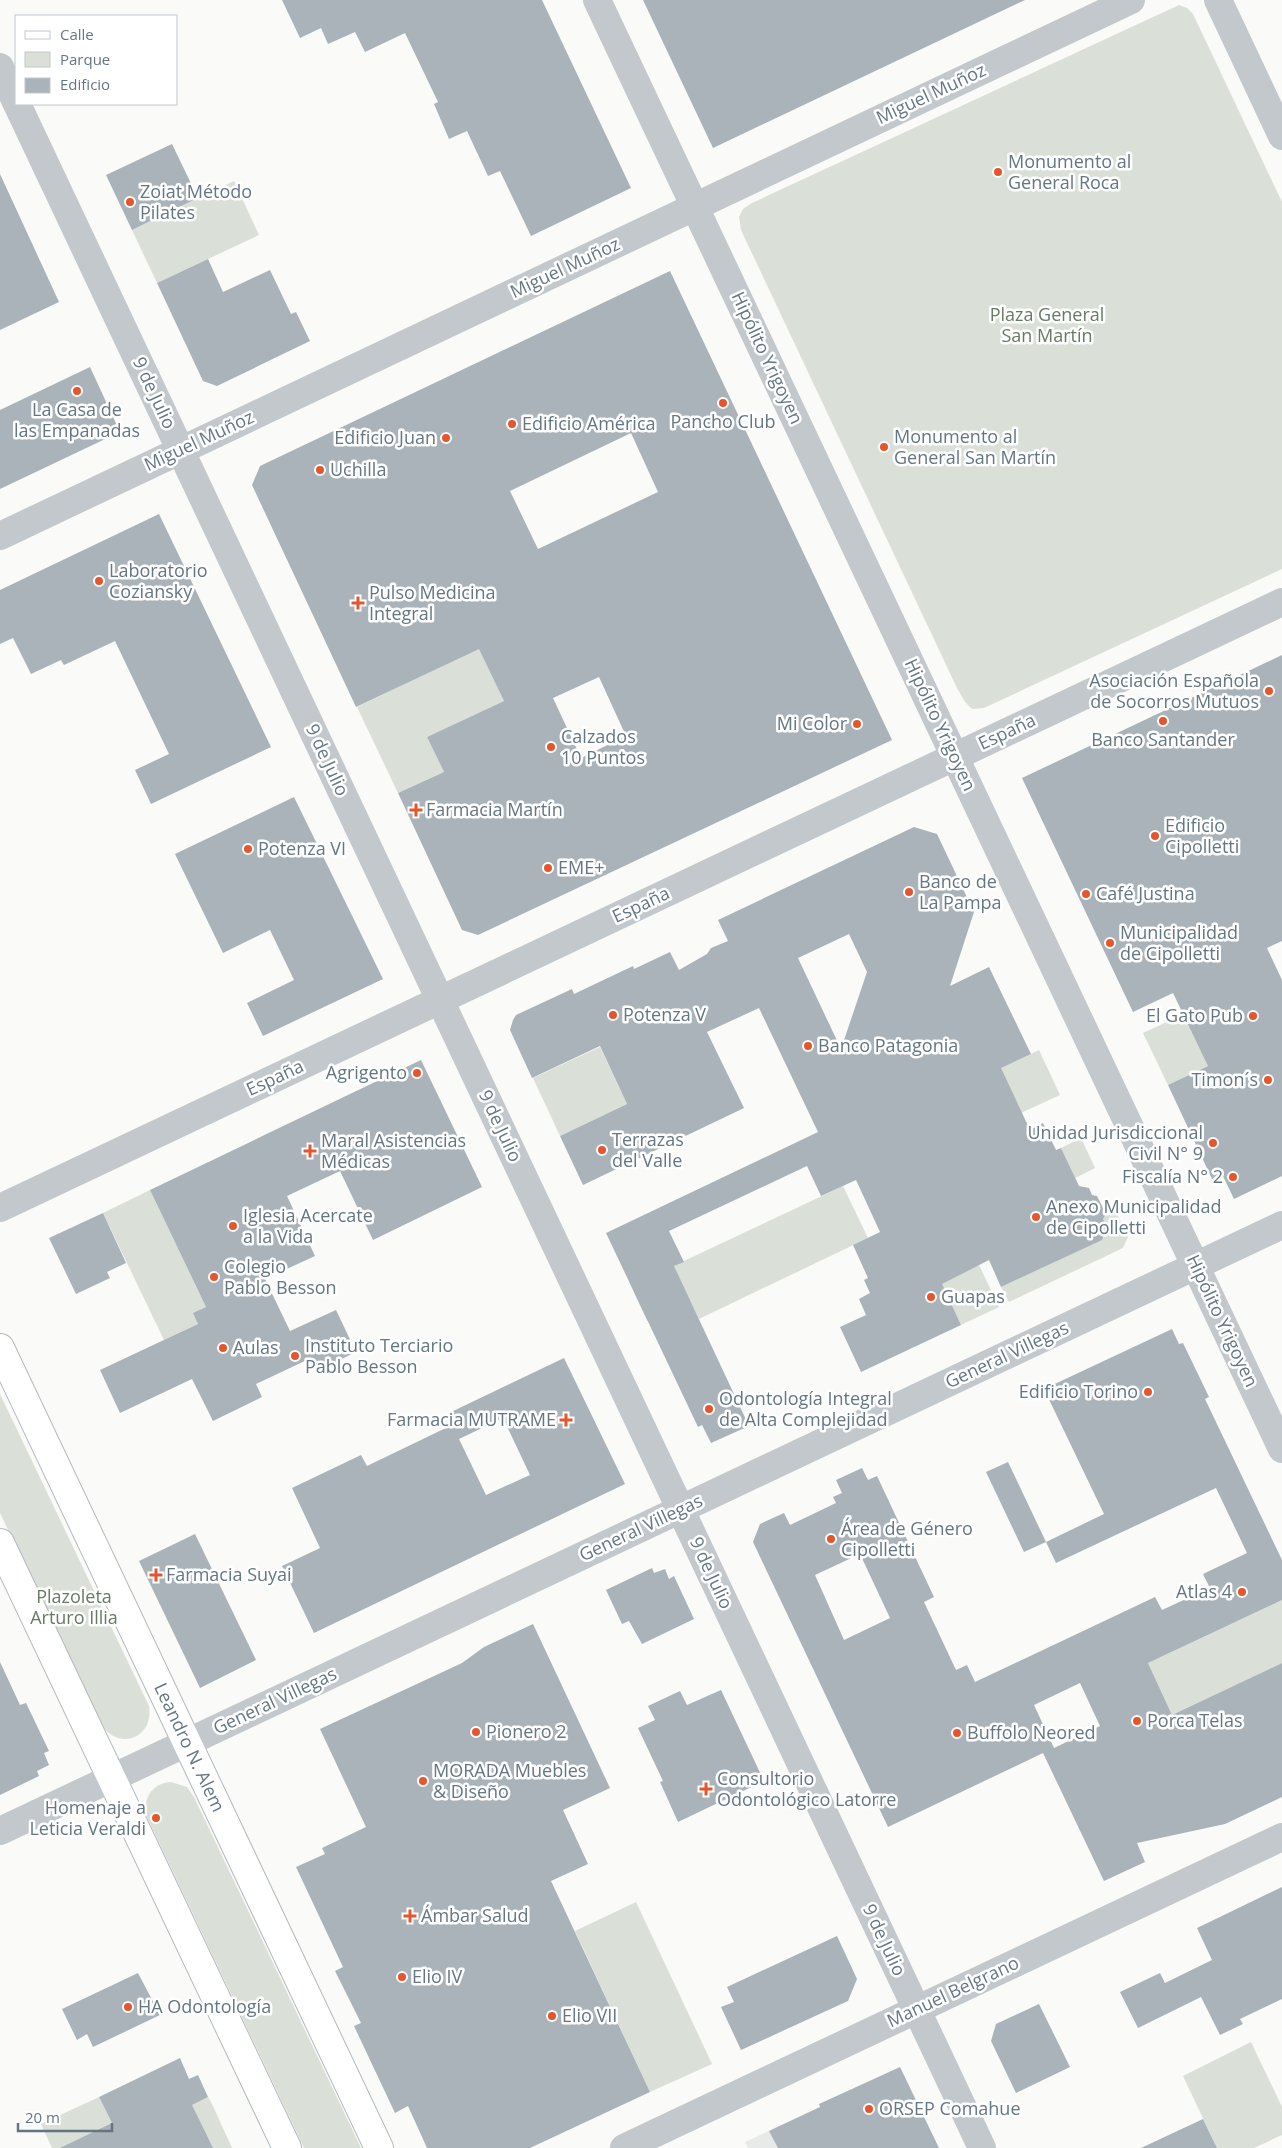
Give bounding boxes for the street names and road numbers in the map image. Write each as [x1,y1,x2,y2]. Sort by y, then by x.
street label: Miguel Muñoz [872,57,989,129]
street label: Miguel Muñoz [506,231,623,303]
street label: Hipólito Yrigoyen [727,288,809,428]
street label: 9 de Julio [128,353,182,432]
street label: Miguel Muñoz [140,404,257,476]
street label: Hipólito Yrigoyen [900,655,982,795]
street label: España [974,707,1039,755]
street label: 9 de Julio [301,720,355,799]
street label: España [608,880,673,928]
street label: España [242,1053,307,1101]
street label: 9 de Julio [474,1086,528,1165]
street label: Hipólito Yrigoyen [1182,1251,1264,1391]
street label: General Villegas [941,1315,1072,1393]
street label: General Villegas [575,1488,706,1566]
street label: 9 de Julio [685,1533,739,1612]
street label: General Villegas [209,1661,340,1739]
street label: Leandro N. Alem [149,1679,231,1815]
street label: 9 de Julio [858,1900,912,1979]
street label: Manuel Belgrano [883,1950,1022,2032]

